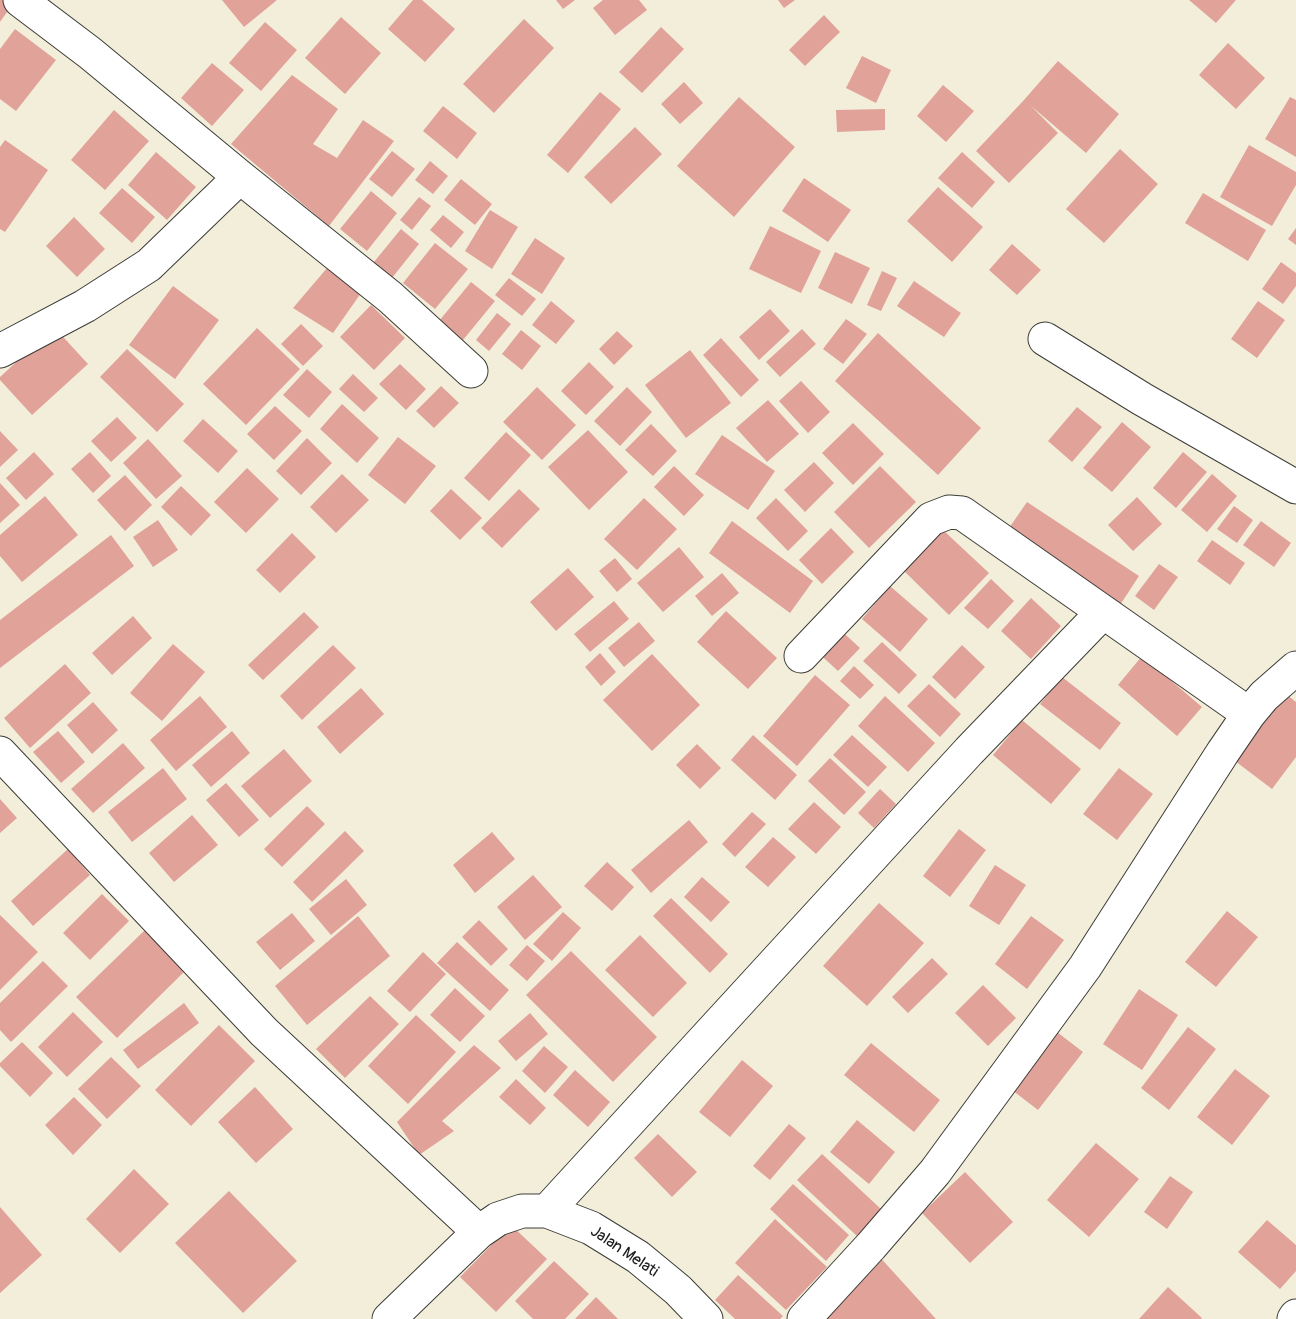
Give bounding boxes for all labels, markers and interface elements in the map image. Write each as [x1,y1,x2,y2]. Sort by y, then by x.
street label: Jalan Melati [586,1222,662,1282]

